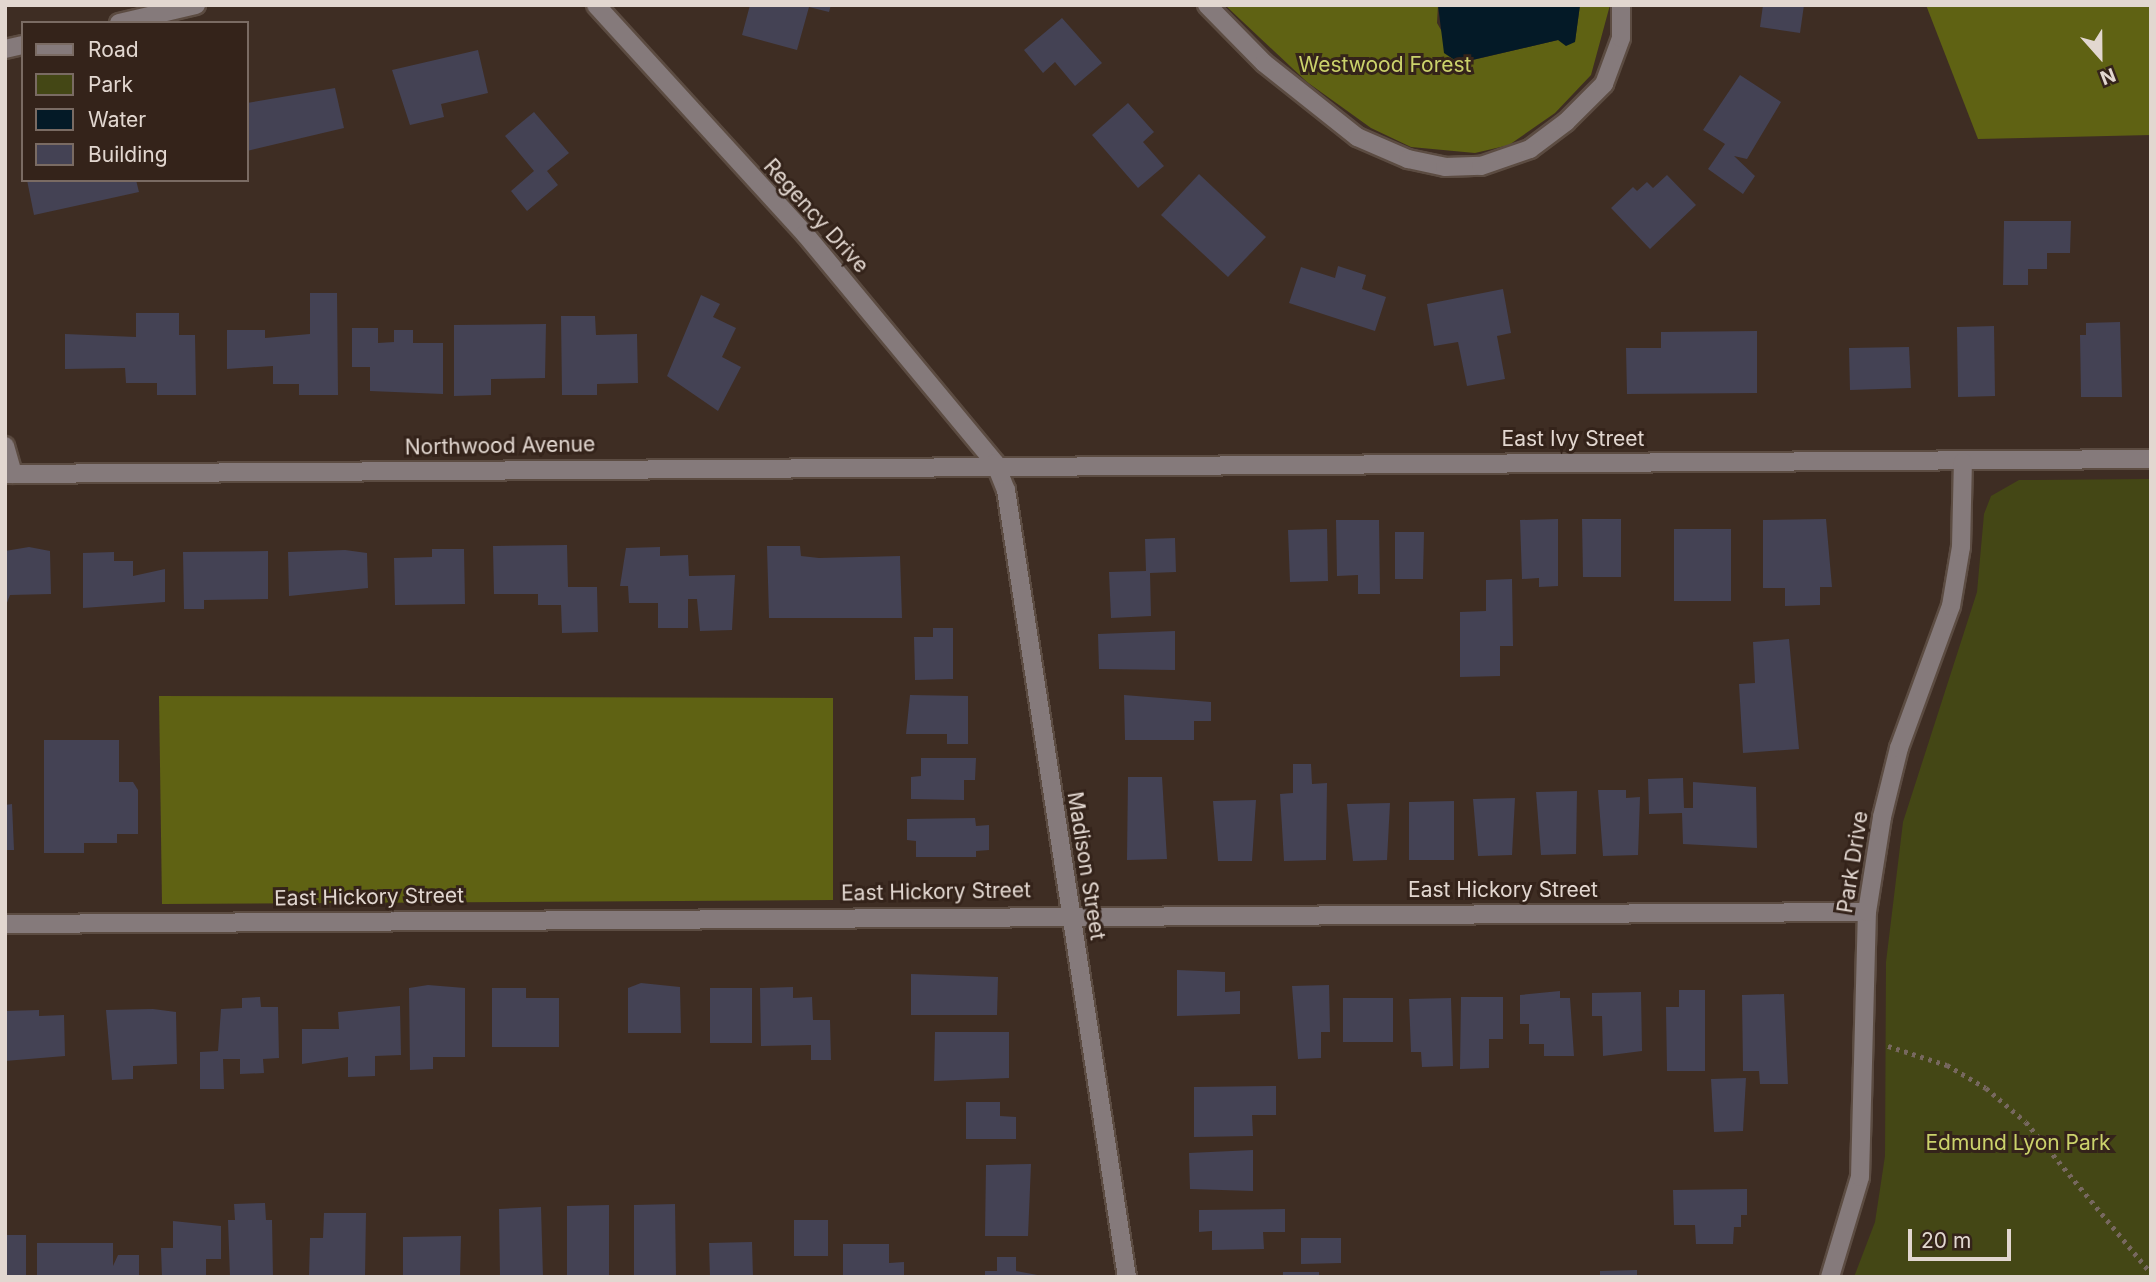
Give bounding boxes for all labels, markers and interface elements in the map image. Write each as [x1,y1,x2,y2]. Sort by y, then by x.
legend [21,21,248,182]
north arrow [2065,21,2135,91]
text: Road [88,37,139,62]
park label: Westwood Forest [1299,52,1471,78]
text: N [2097,63,2119,89]
text: Park [88,72,133,97]
text: Water [88,107,146,132]
text: Building [88,142,168,167]
street label: Regency Drive [758,154,874,278]
street label: East Ivy Street [1502,426,1644,452]
street label: Northwood Avenue [405,432,595,460]
street label: Madison Street [1062,790,1110,942]
street label: Park Drive [1833,809,1873,915]
street label: East Hickory Street [1408,877,1598,903]
street label: East Hickory Street [841,878,1031,906]
street label: East Hickory Street [274,883,464,911]
park label: Edmund Lyon Park [1925,1130,2111,1156]
scale bar [1911,1216,2014,1260]
text: 20 m [1921,1228,1971,1253]

